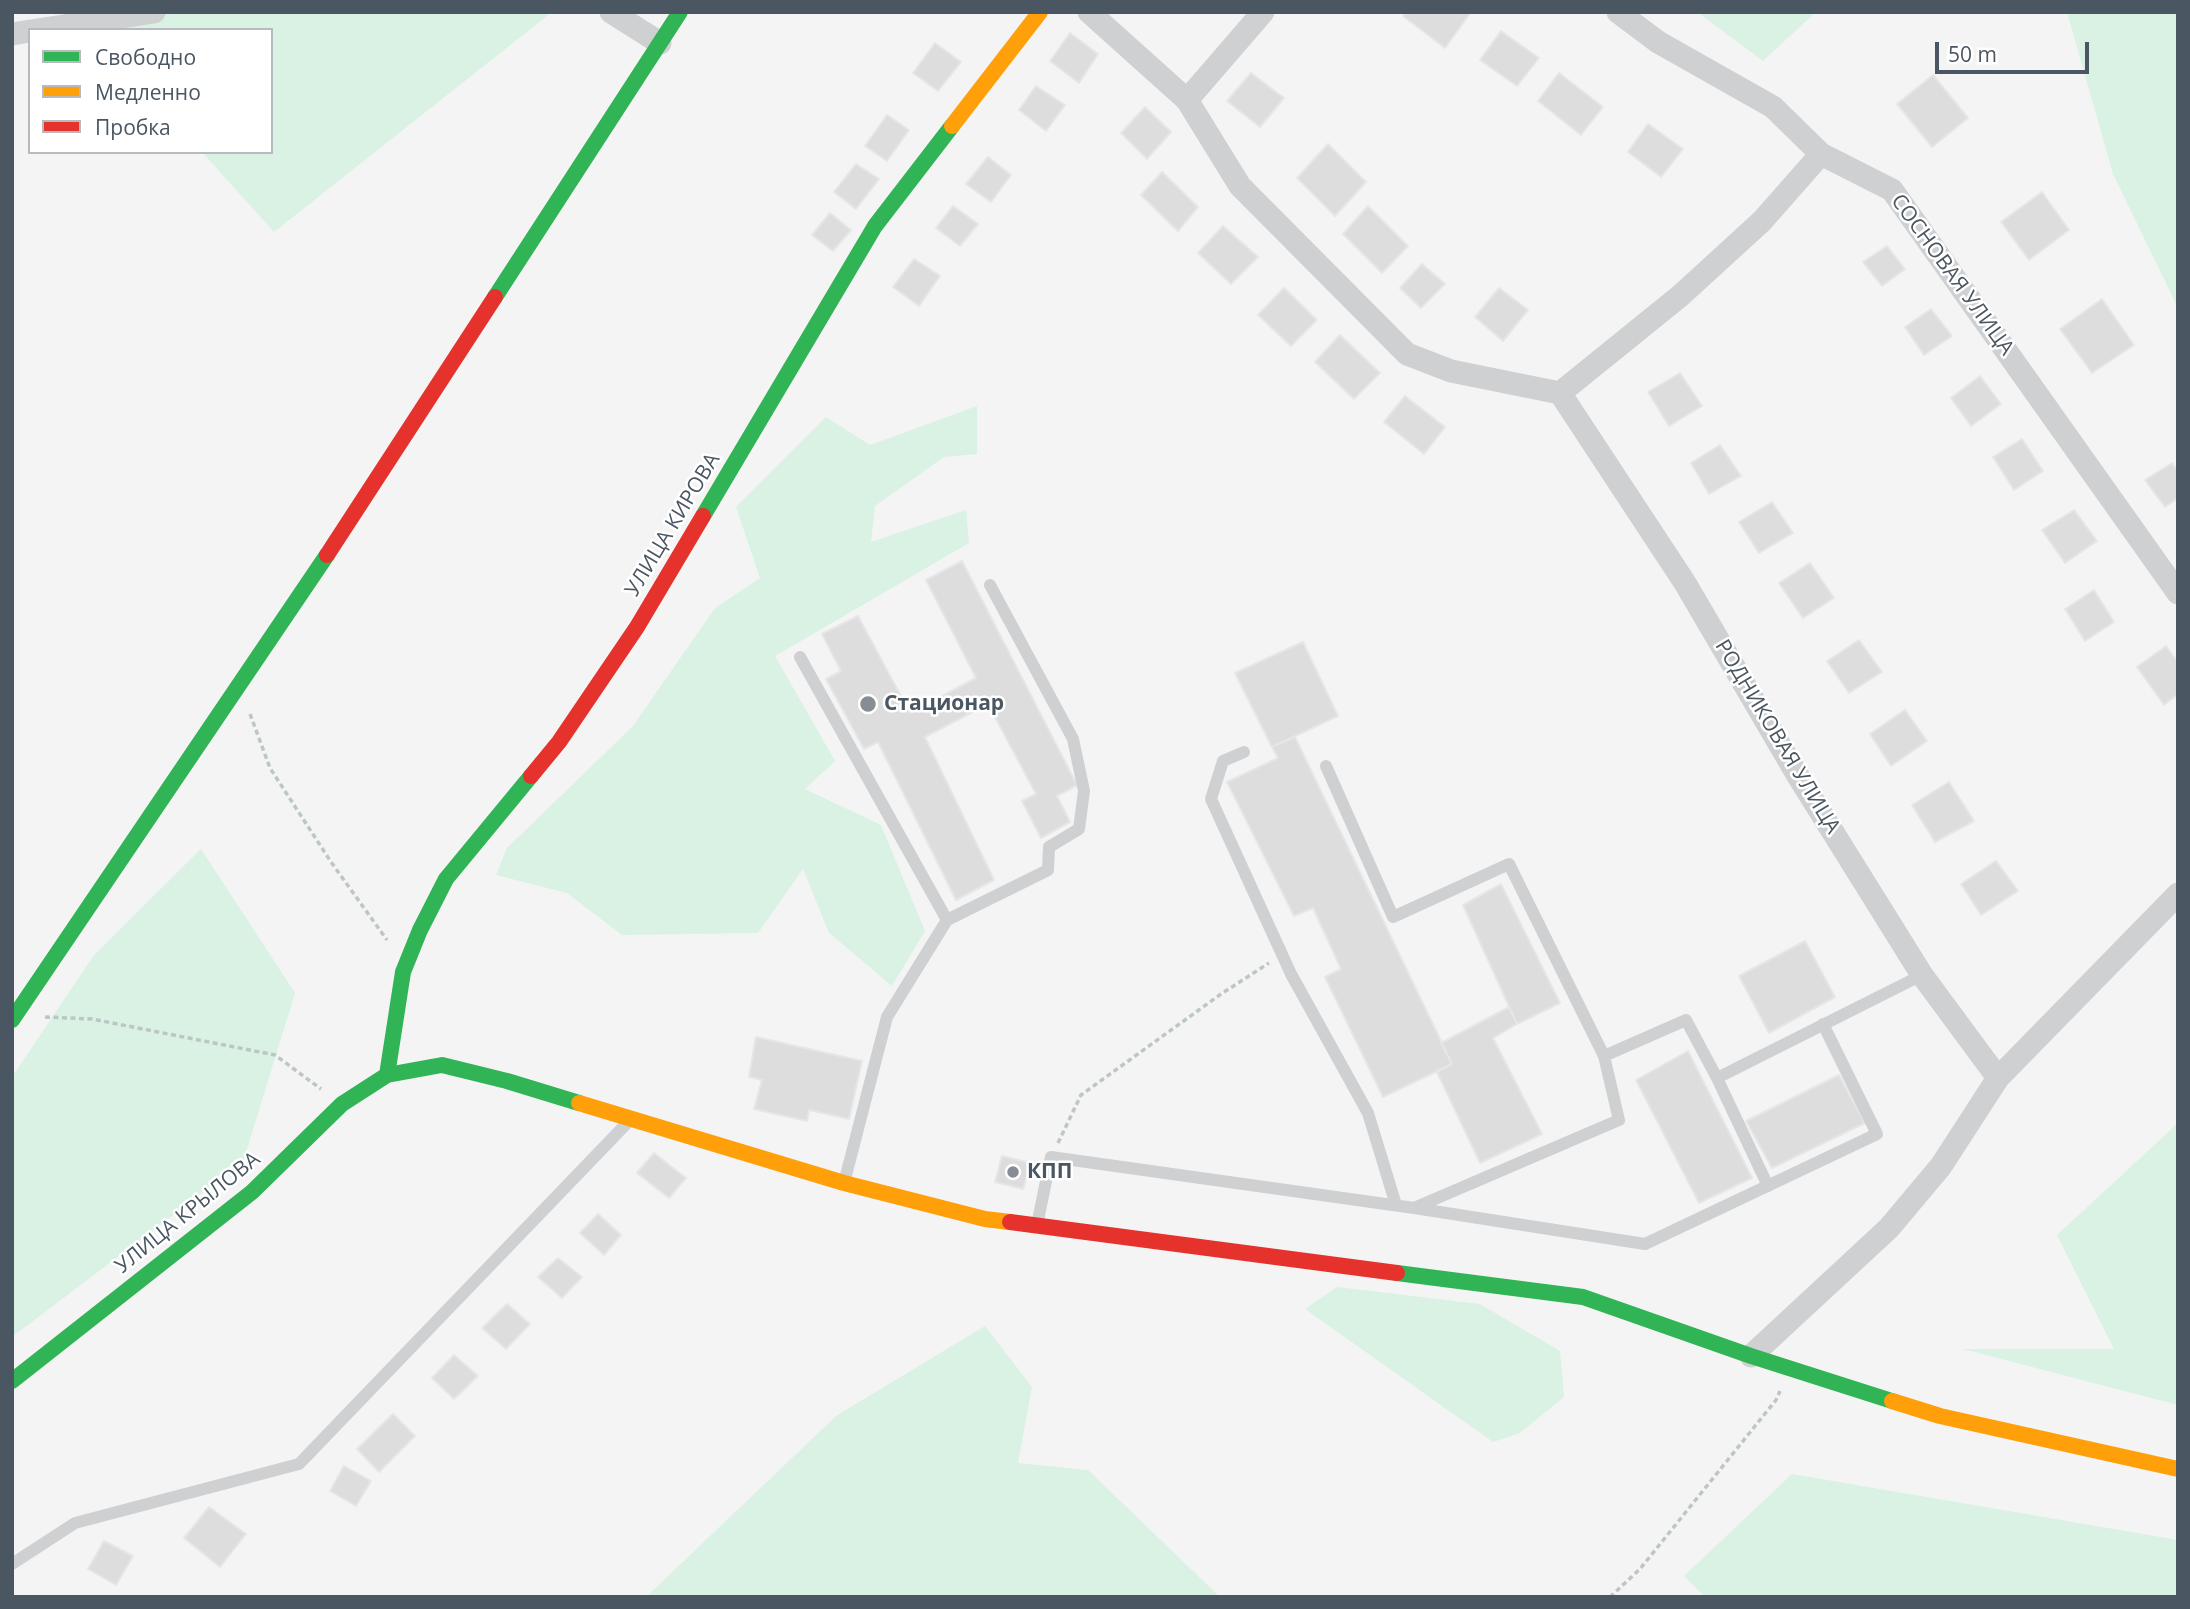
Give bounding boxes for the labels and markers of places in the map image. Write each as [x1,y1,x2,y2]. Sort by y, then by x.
place label: Стационар [884,691,1004,717]
marker: Стационар [858,694,878,714]
place label: КПП [1027,1159,1072,1185]
marker: КПП [1005,1164,1021,1180]

